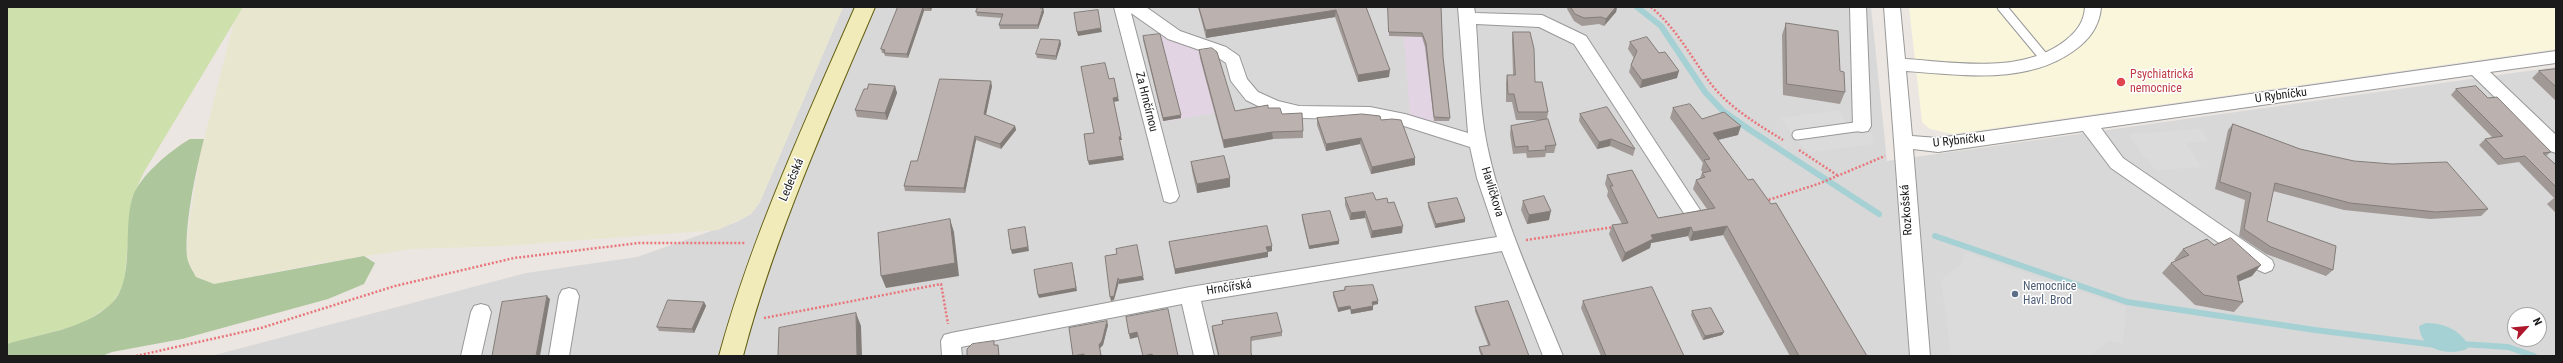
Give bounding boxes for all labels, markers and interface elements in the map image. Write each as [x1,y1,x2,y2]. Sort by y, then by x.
place label: Psychiatrická nemocnice [2130,68,2194,96]
street label: Za Hrnčírnou [1132,70,1160,134]
marker: Psychiatrická nemocnice [2115,76,2127,88]
street label: U Rybníčku [2254,85,2308,107]
street label: U Rybníčku [1932,131,1986,151]
street label: Ledečská [777,156,807,204]
street label: Havlíčkova [1478,165,1506,219]
street label: Rozkošská [1898,184,1916,236]
street label: Hrnčířská [1205,277,1253,299]
place label: Nemocnice Havl. Brod [2023,280,2076,308]
marker: Nemocnice Havl. Brod [2010,289,2020,299]
north arrow [2507,307,2547,347]
text: N [2530,316,2545,328]

